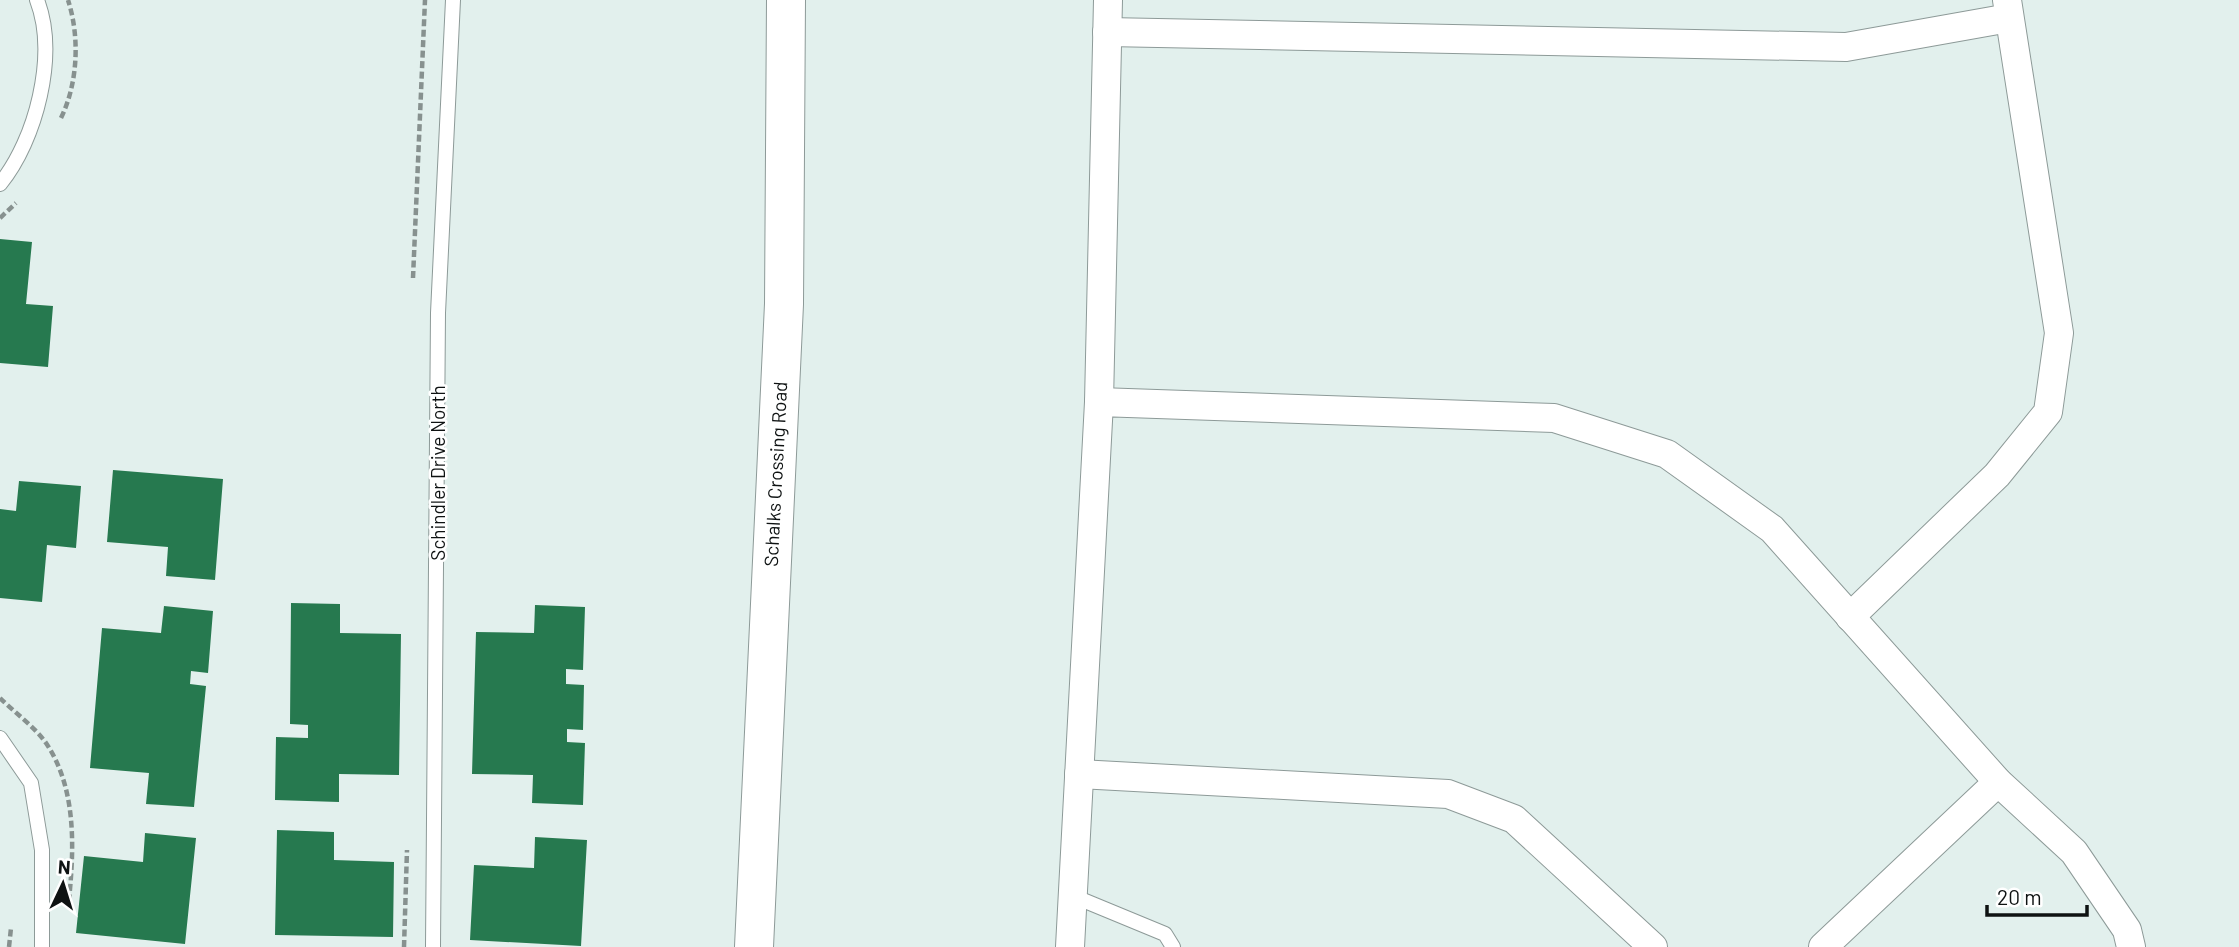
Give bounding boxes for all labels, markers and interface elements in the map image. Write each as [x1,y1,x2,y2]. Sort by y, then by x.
street label: Schalks Crossing Road [759,381,791,567]
street label: Schindler Drive North [426,385,449,561]
north arrow [28,849,98,919]
text: N [57,855,71,878]
scale bar [1987,874,2087,918]
text: 20 m [1997,884,2042,909]

